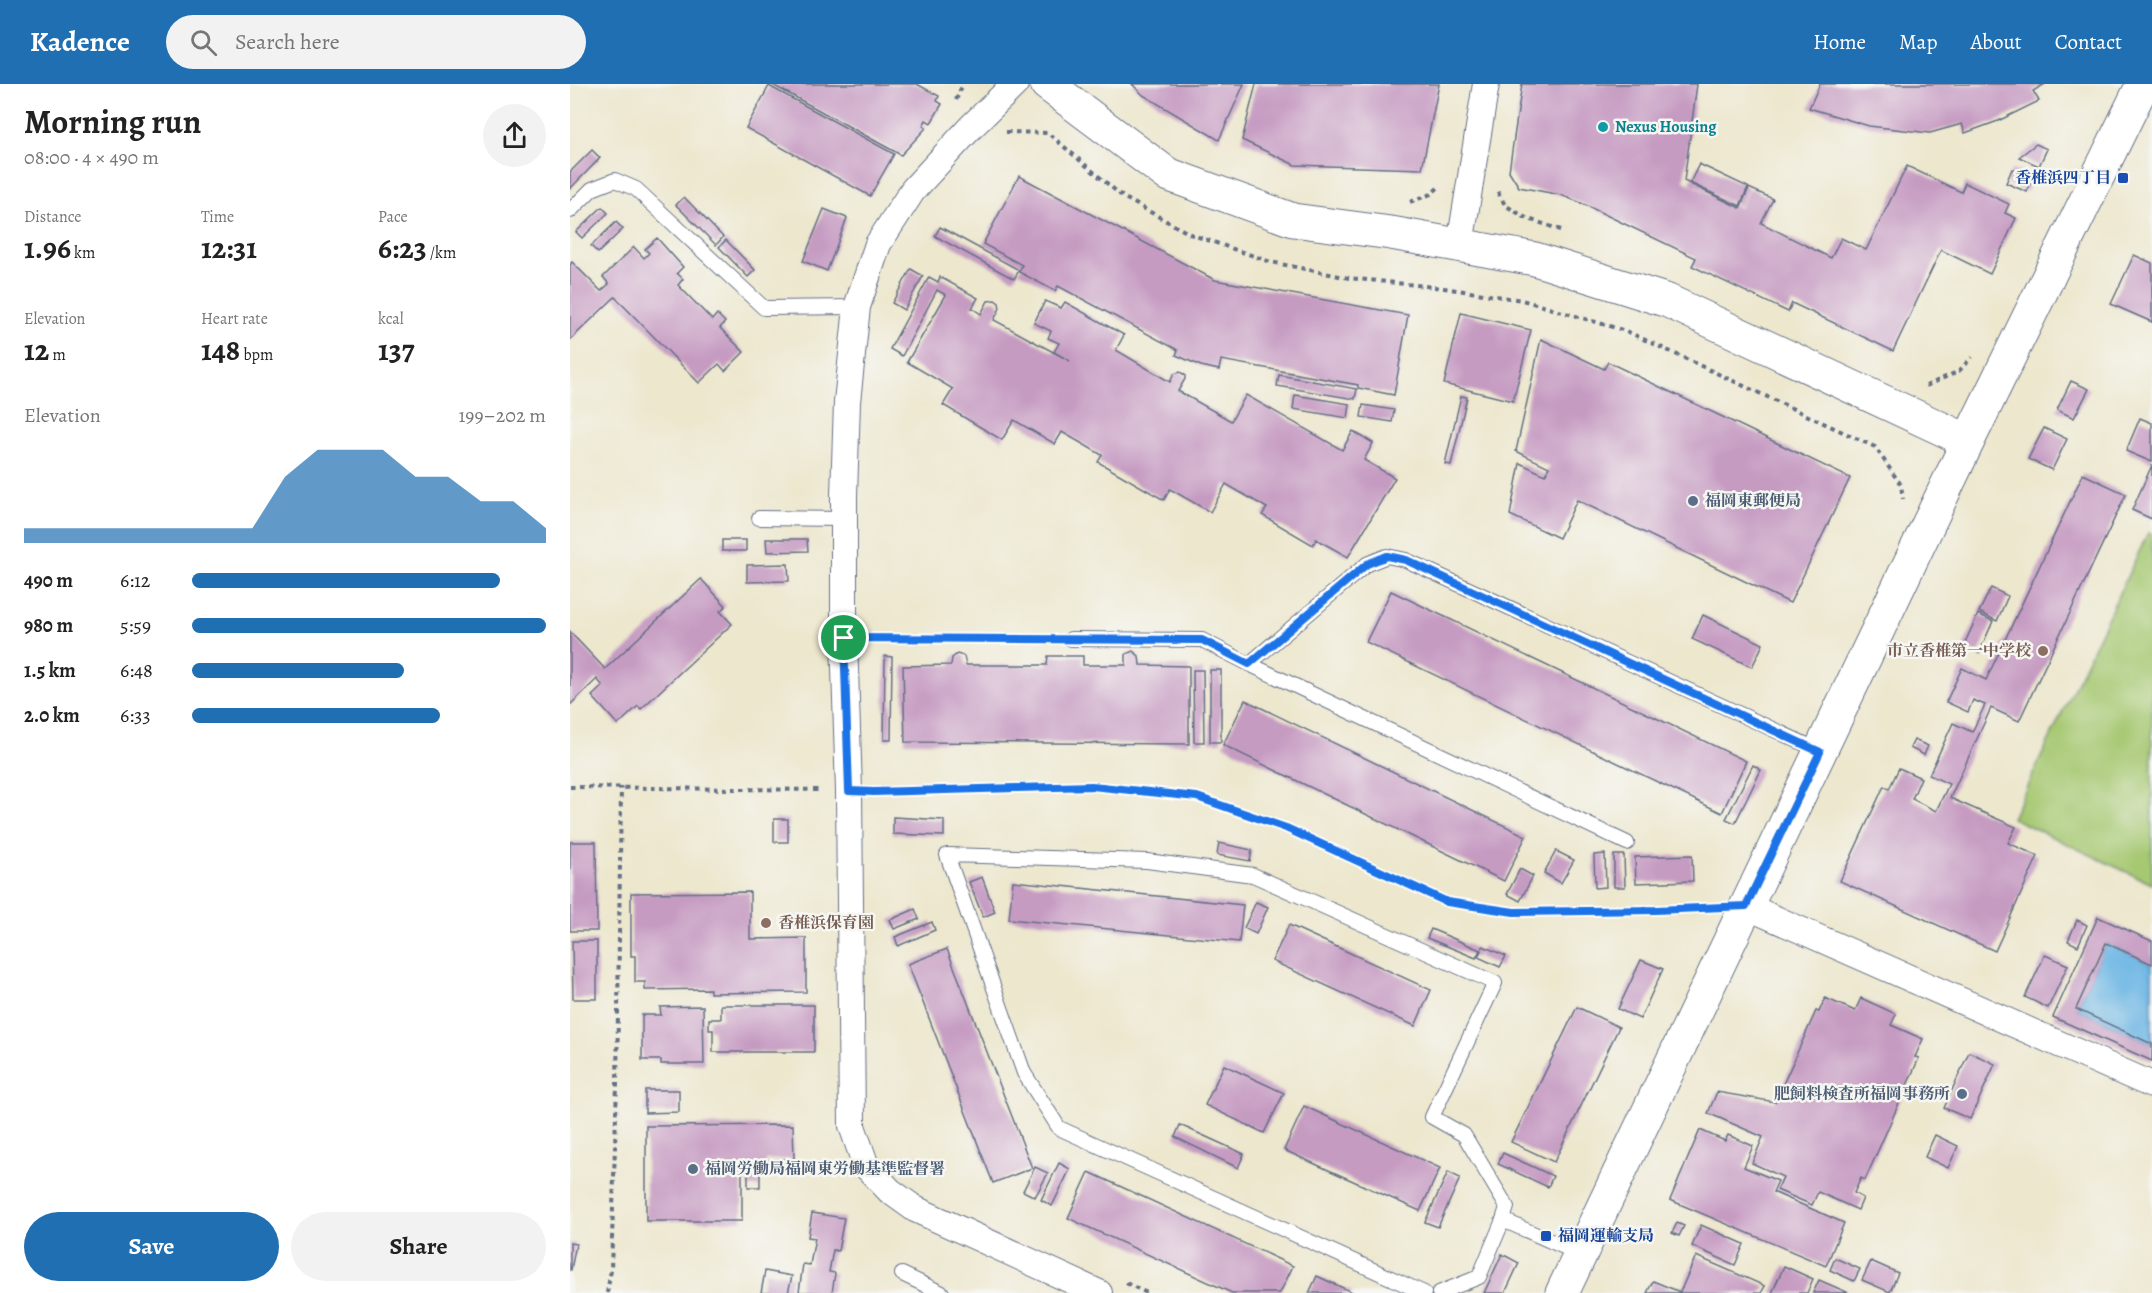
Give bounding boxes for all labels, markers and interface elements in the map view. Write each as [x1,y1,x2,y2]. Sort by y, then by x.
search box [166,15,586,69]
text: Kadence [30,23,130,61]
icon: search [187,26,220,59]
text: Search here [235,27,340,57]
text: Home [1813,28,1866,56]
text: Map [1899,28,1937,56]
text: About [1970,28,2022,56]
text: Contact [2055,28,2122,56]
text: Morning run [24,99,201,144]
button: share [483,104,546,167]
place label: Nexus Housing [1615,116,1717,138]
marker: Nexus Housing [1596,120,1610,134]
text: 08:00 · 4 × 490 m [24,144,159,171]
place label: 香椎浜四丁目 [2015,167,2111,189]
marker: 香椎浜四丁目 [2116,171,2130,185]
text: Distance [24,206,81,228]
text: Time [201,206,234,228]
text: Pace [378,206,408,228]
text: 1.96 [24,228,71,268]
text: 12:31 [201,228,257,268]
text: 6:23 [378,228,427,268]
text: km [71,242,95,264]
text: /km [427,242,456,264]
text: Elevation [24,308,85,330]
text: Heart rate [201,308,268,330]
text: kcal [378,308,404,330]
text: 12 [24,330,49,370]
text: 148 [201,330,240,370]
text: 137 [378,330,414,370]
text: m [49,344,66,366]
text: bpm [240,344,273,366]
text: Elevation [24,402,101,429]
text: 199–202 m [459,402,546,429]
place label: 福岡東郵便局 [1704,490,1801,512]
marker: 福岡東郵便局 [1686,494,1700,508]
text: 490 m [24,567,73,594]
text: 6:12 [120,567,150,594]
text: 980 m [24,612,73,639]
text: 5:59 [120,612,151,639]
pin [818,612,869,663]
icon: arrive [827,621,860,654]
place label: 市立香椎第一中学校 [1887,640,2032,662]
marker: 市立香椎第一中学校 [2036,644,2050,658]
text: 1.5 km [24,657,76,684]
text: 6:48 [120,657,153,684]
text: 2.0 km [24,702,80,729]
text: 6:33 [120,702,151,729]
place label: 香椎浜保育園 [778,912,874,934]
marker: 香椎浜保育園 [759,916,773,930]
place label: 肥飼料検査所福岡事務所 [1774,1083,1950,1105]
marker: 肥飼料検査所福岡事務所 [1955,1087,1969,1101]
place label: 福岡労働局福岡東労働基準監督署 [704,1158,945,1180]
marker: 福岡労働局福岡東労働基準監督署 [686,1162,700,1176]
button: Save [24,1212,279,1281]
button: Share [291,1212,546,1281]
place label: 福岡運輸支局 [1557,1225,1654,1247]
marker: 福岡運輸支局 [1539,1229,1553,1243]

